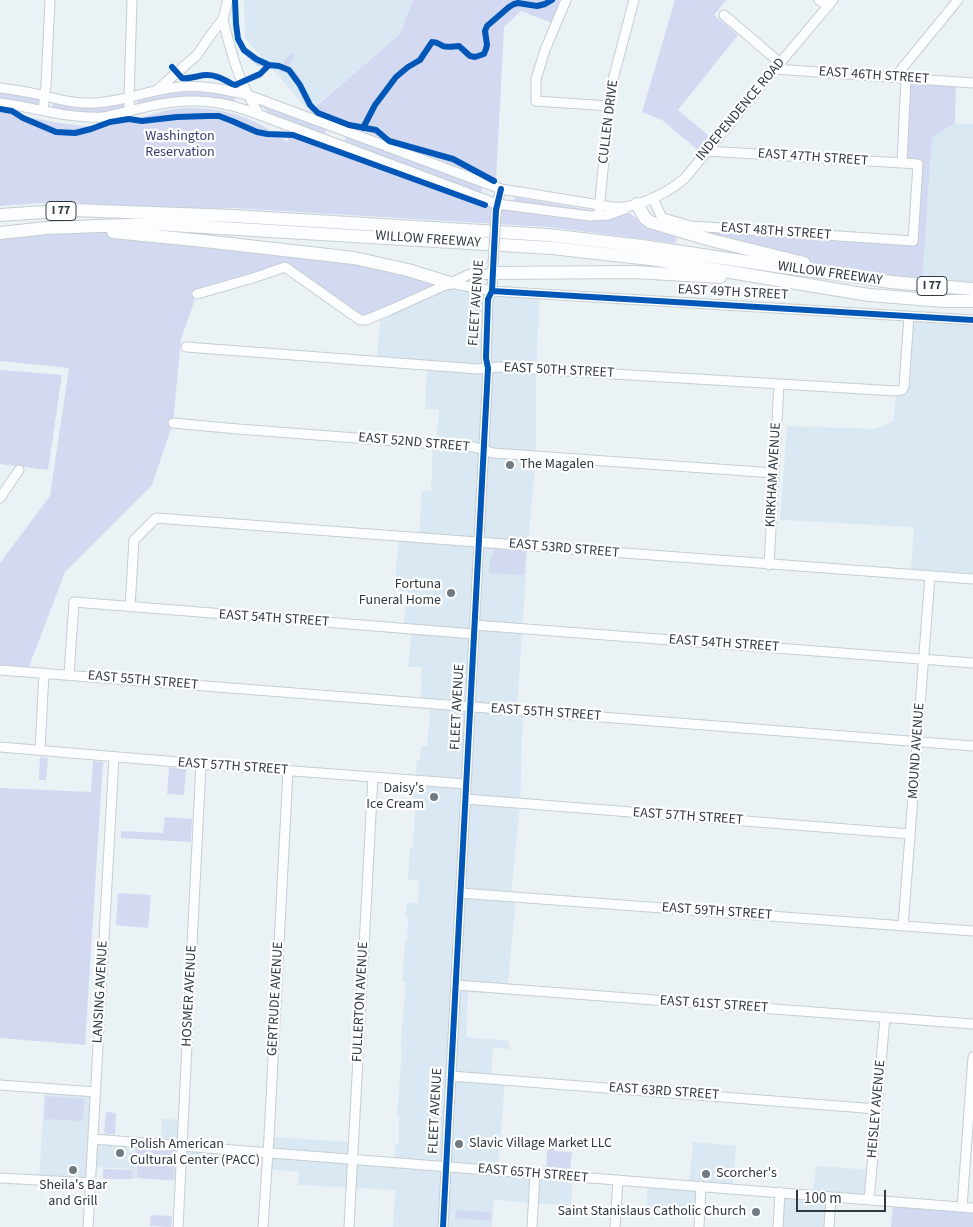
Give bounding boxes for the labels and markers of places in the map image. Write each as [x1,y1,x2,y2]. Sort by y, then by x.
place label: The Magalen [520,457,594,473]
marker: The Magalen [504,459,516,471]
place label: Fortuna Funeral Home [359,577,441,610]
marker: Fortuna Funeral Home [445,587,457,599]
place label: Daisy's Ice Cream [366,781,424,814]
marker: Daisy's Ice Cream [428,791,440,803]
place label: Slavic Village Market LLC [469,1136,612,1152]
place label: Polish American Cultural Center (PACC) [130,1137,260,1170]
marker: Slavic Village Market LLC [453,1138,465,1150]
marker: Polish American Cultural Center (PACC) [114,1147,126,1159]
marker: Sheila's Bar and Grill [67,1164,79,1176]
place label: Scorcher's [716,1166,777,1182]
marker: Scorcher's [700,1168,712,1180]
place label: Sheila's Bar and Grill [39,1178,107,1210]
place label: Saint Stanislaus Catholic Church [557,1204,746,1220]
marker: Saint Stanislaus Catholic Church [750,1206,762,1218]

